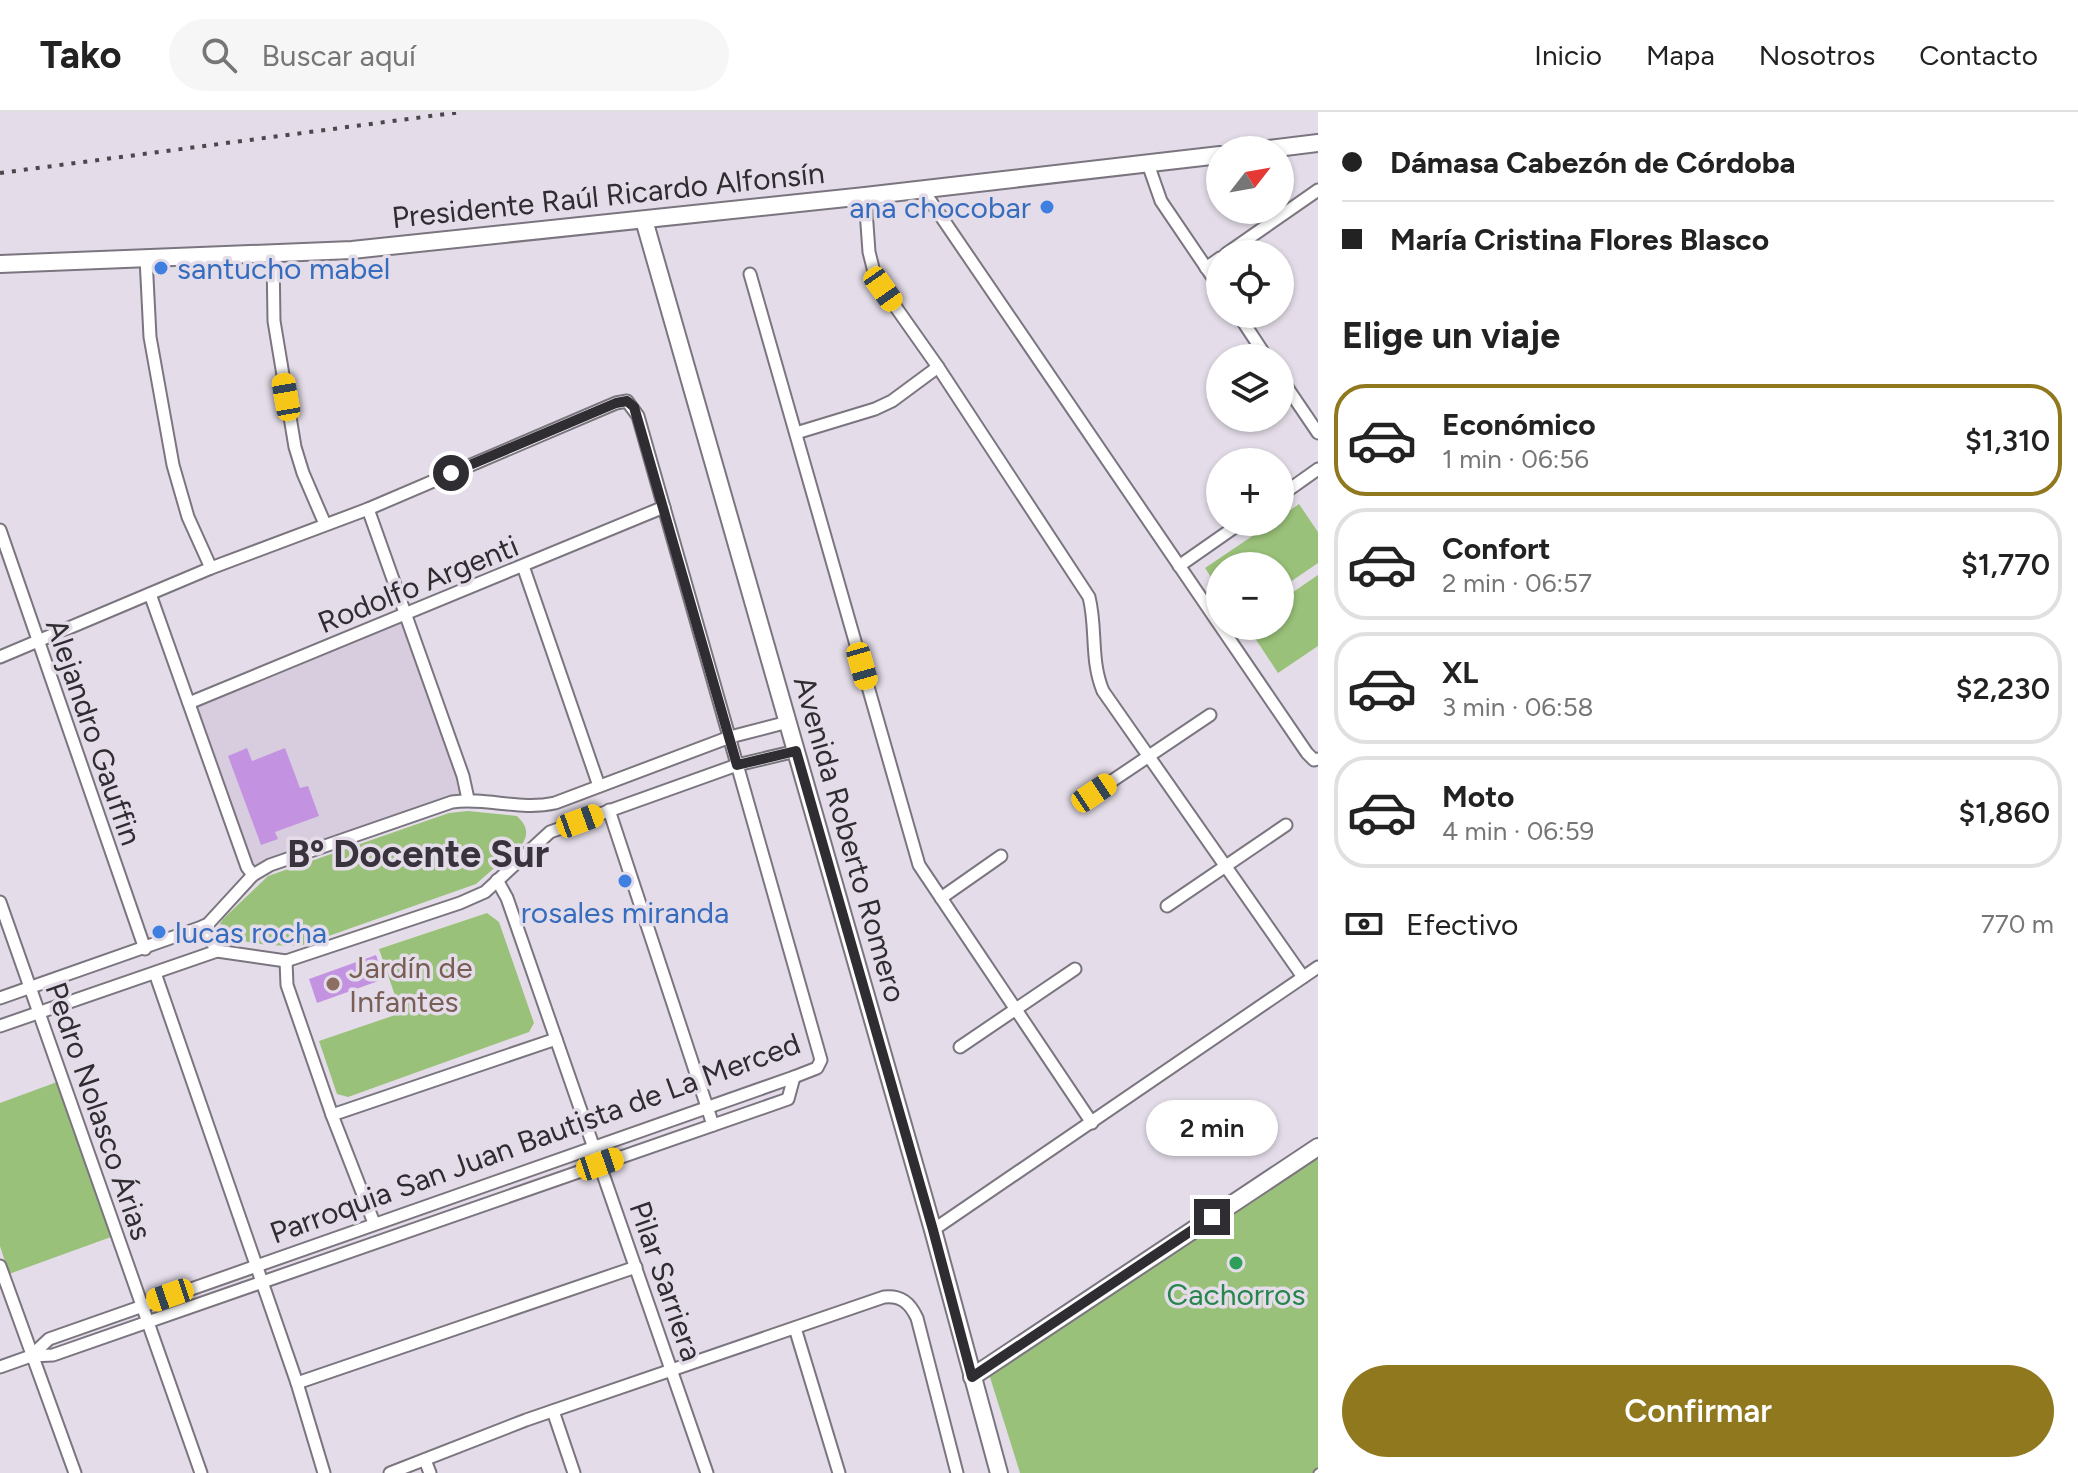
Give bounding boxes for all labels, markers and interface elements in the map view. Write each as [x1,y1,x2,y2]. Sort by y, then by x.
search box [169,19,729,91]
text: Tako [40,32,121,78]
icon: search [197,33,241,77]
text: Buscar aquí [261,37,416,74]
text: Inicio [1534,38,1602,72]
text: Mapa [1646,38,1715,72]
text: Nosotros [1759,38,1875,72]
text: Contacto [1919,38,2038,72]
north arrow [1206,136,1294,224]
map controls [1206,136,1294,640]
text: Dámasa Cabezón de Córdoba [1390,144,1796,181]
street label: Presidente Raúl Ricardo Alfonsín [390,154,826,236]
place label: ana chocobar [849,189,1031,226]
marker: ana chocobar [1038,198,1056,216]
text: María Cristina Flores Blasco [1390,221,1769,258]
button: locate [1206,240,1294,328]
place label: santucho mabel [177,250,390,287]
marker: santucho mabel [152,259,170,277]
car [859,262,907,316]
text: Elige un viaje [1342,314,1560,357]
button: layers [1206,344,1294,432]
car [270,371,302,423]
icon: car [1346,404,1418,476]
text: Económico [1442,406,1596,443]
text: $1,310 [1965,422,2050,459]
text: 1 min · 06:56 [1442,443,1589,475]
button: + [1206,448,1294,536]
route start [433,455,469,491]
street label: Rodolfo Argenti [312,527,524,641]
icon: car [1346,528,1418,600]
text: Confort [1442,530,1551,567]
text: $1,770 [1961,546,2050,583]
button: − [1206,552,1294,640]
text: 2 min · 06:57 [1442,567,1592,599]
street label: Alejandro Gauffin [38,614,150,850]
car [844,640,880,692]
icon: car [1346,652,1418,724]
text: XL [1442,654,1478,691]
text: $2,230 [1956,670,2050,707]
street label: Avenida Roberto Romero [786,672,914,1006]
text: 3 min · 06:58 [1442,691,1594,723]
car [1067,770,1121,816]
icon: car [1346,776,1418,848]
text: Moto [1442,778,1514,815]
text: $1,860 [1958,794,2050,831]
car [553,802,607,840]
text: 4 min · 06:59 [1442,815,1594,847]
district label: Bº Docente Sur [287,831,549,877]
marker: rosales miranda [616,872,634,890]
place label: rosales miranda [521,894,729,931]
icon: cash [1342,902,1386,946]
text: Efectivo [1406,906,1518,943]
text: 770 m [1981,908,2054,940]
place label: lucas rocha [175,914,327,951]
marker: lucas rocha [150,923,168,941]
place label: Jardín de Infantes [349,949,473,1020]
marker: Jardín de Infantes [324,975,342,993]
street label: Pedro Nolasco Árias [38,977,160,1245]
street label: Parroquia San Juan Bautista de La Merced [265,1025,805,1251]
callout: 2 min [1146,1101,1278,1157]
text: 2 min [1180,1112,1244,1144]
car [573,1145,627,1183]
street label: Pilar Sarriera [621,1196,711,1366]
route end [1194,1199,1230,1235]
marker: Cachorros [1227,1254,1245,1272]
car [143,1276,197,1314]
place label: Cachorros [1167,1276,1305,1313]
button: Confirmar [1342,1365,2054,1457]

